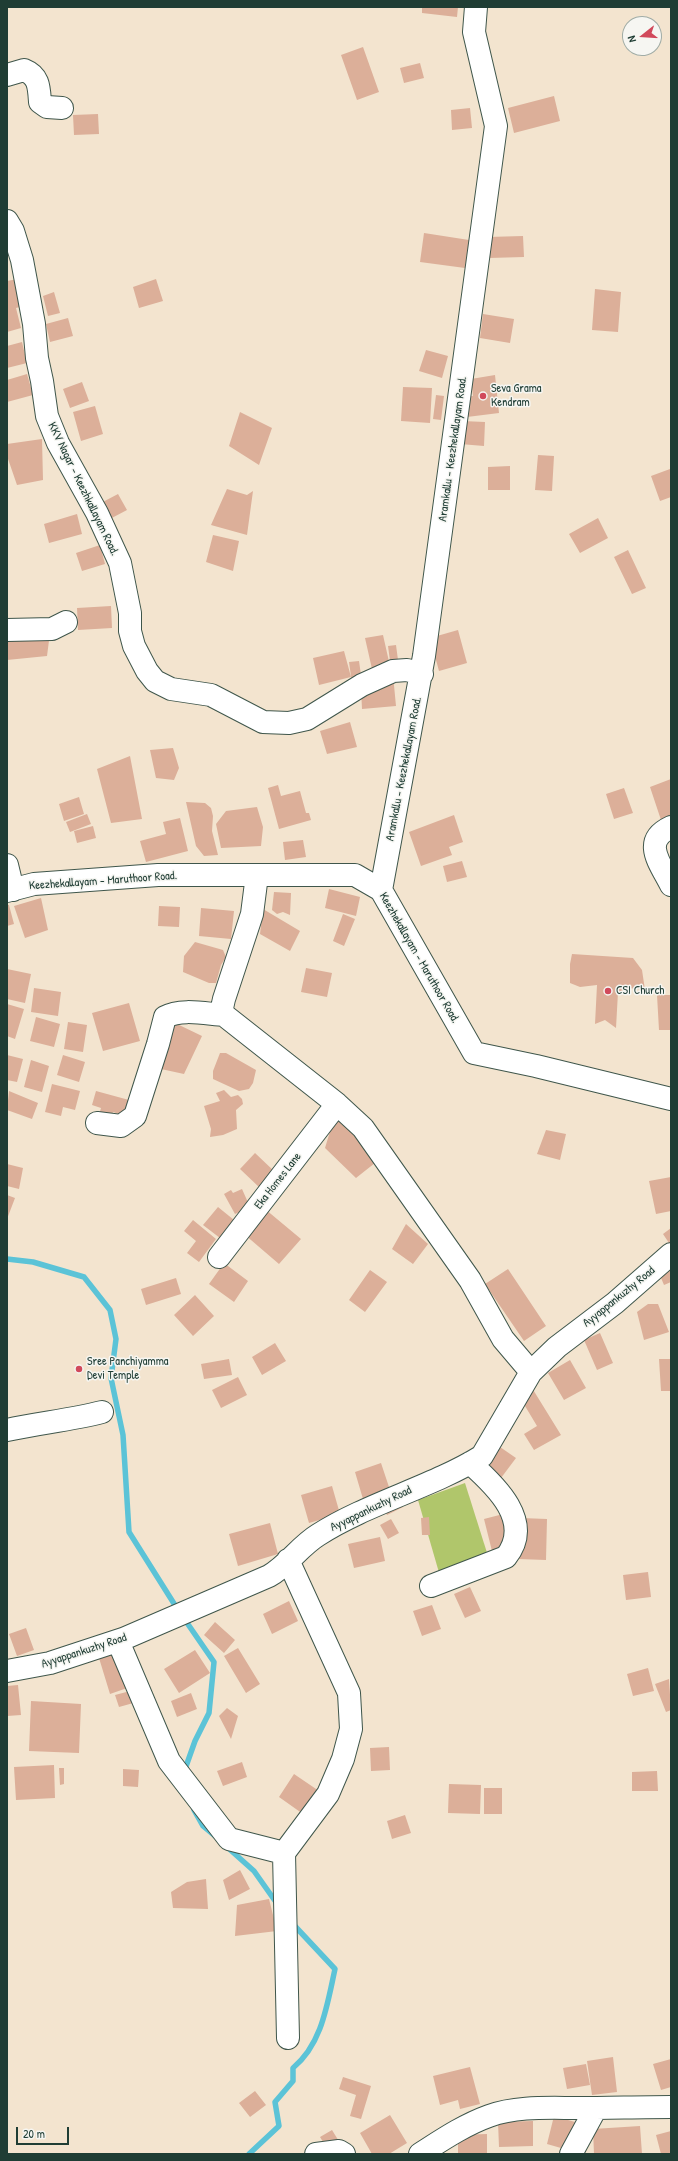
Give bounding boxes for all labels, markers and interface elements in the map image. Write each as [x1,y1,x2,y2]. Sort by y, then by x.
north arrow [622,16,662,56]
text: N [624,34,639,44]
street label: Aramkallu - Keezhekallayam Road. [436,375,470,523]
place label: Seva Grama Kendram [491,382,541,410]
marker: Seva Grama Kendram [478,391,488,401]
street label: KKV Nagar - Keezhkallayam Road. [44,420,122,558]
street label: Aramkallu - Keezhekallayam Road. [383,696,425,842]
street label: Keezhekallayam - Maruthoor Road. [28,869,178,893]
street label: Keezhekallayam - Maruthoor Road. [376,890,462,1026]
place label: CSI Church [616,984,664,998]
marker: CSI Church [603,986,613,996]
street label: Eka Homes Lane [251,1150,305,1212]
street label: Ayyappankuzhy Road [580,1264,658,1330]
place label: Sree Panchiyamma Devi Temple [87,1355,169,1383]
marker: Sree Panchiyamma Devi Temple [74,1364,84,1374]
street label: Ayyappankuzhy Road [328,1483,414,1535]
street label: Ayyappankuzhy Road [40,1630,128,1672]
scale bar [18,2119,71,2145]
text: 20 m [23,2125,45,2142]

